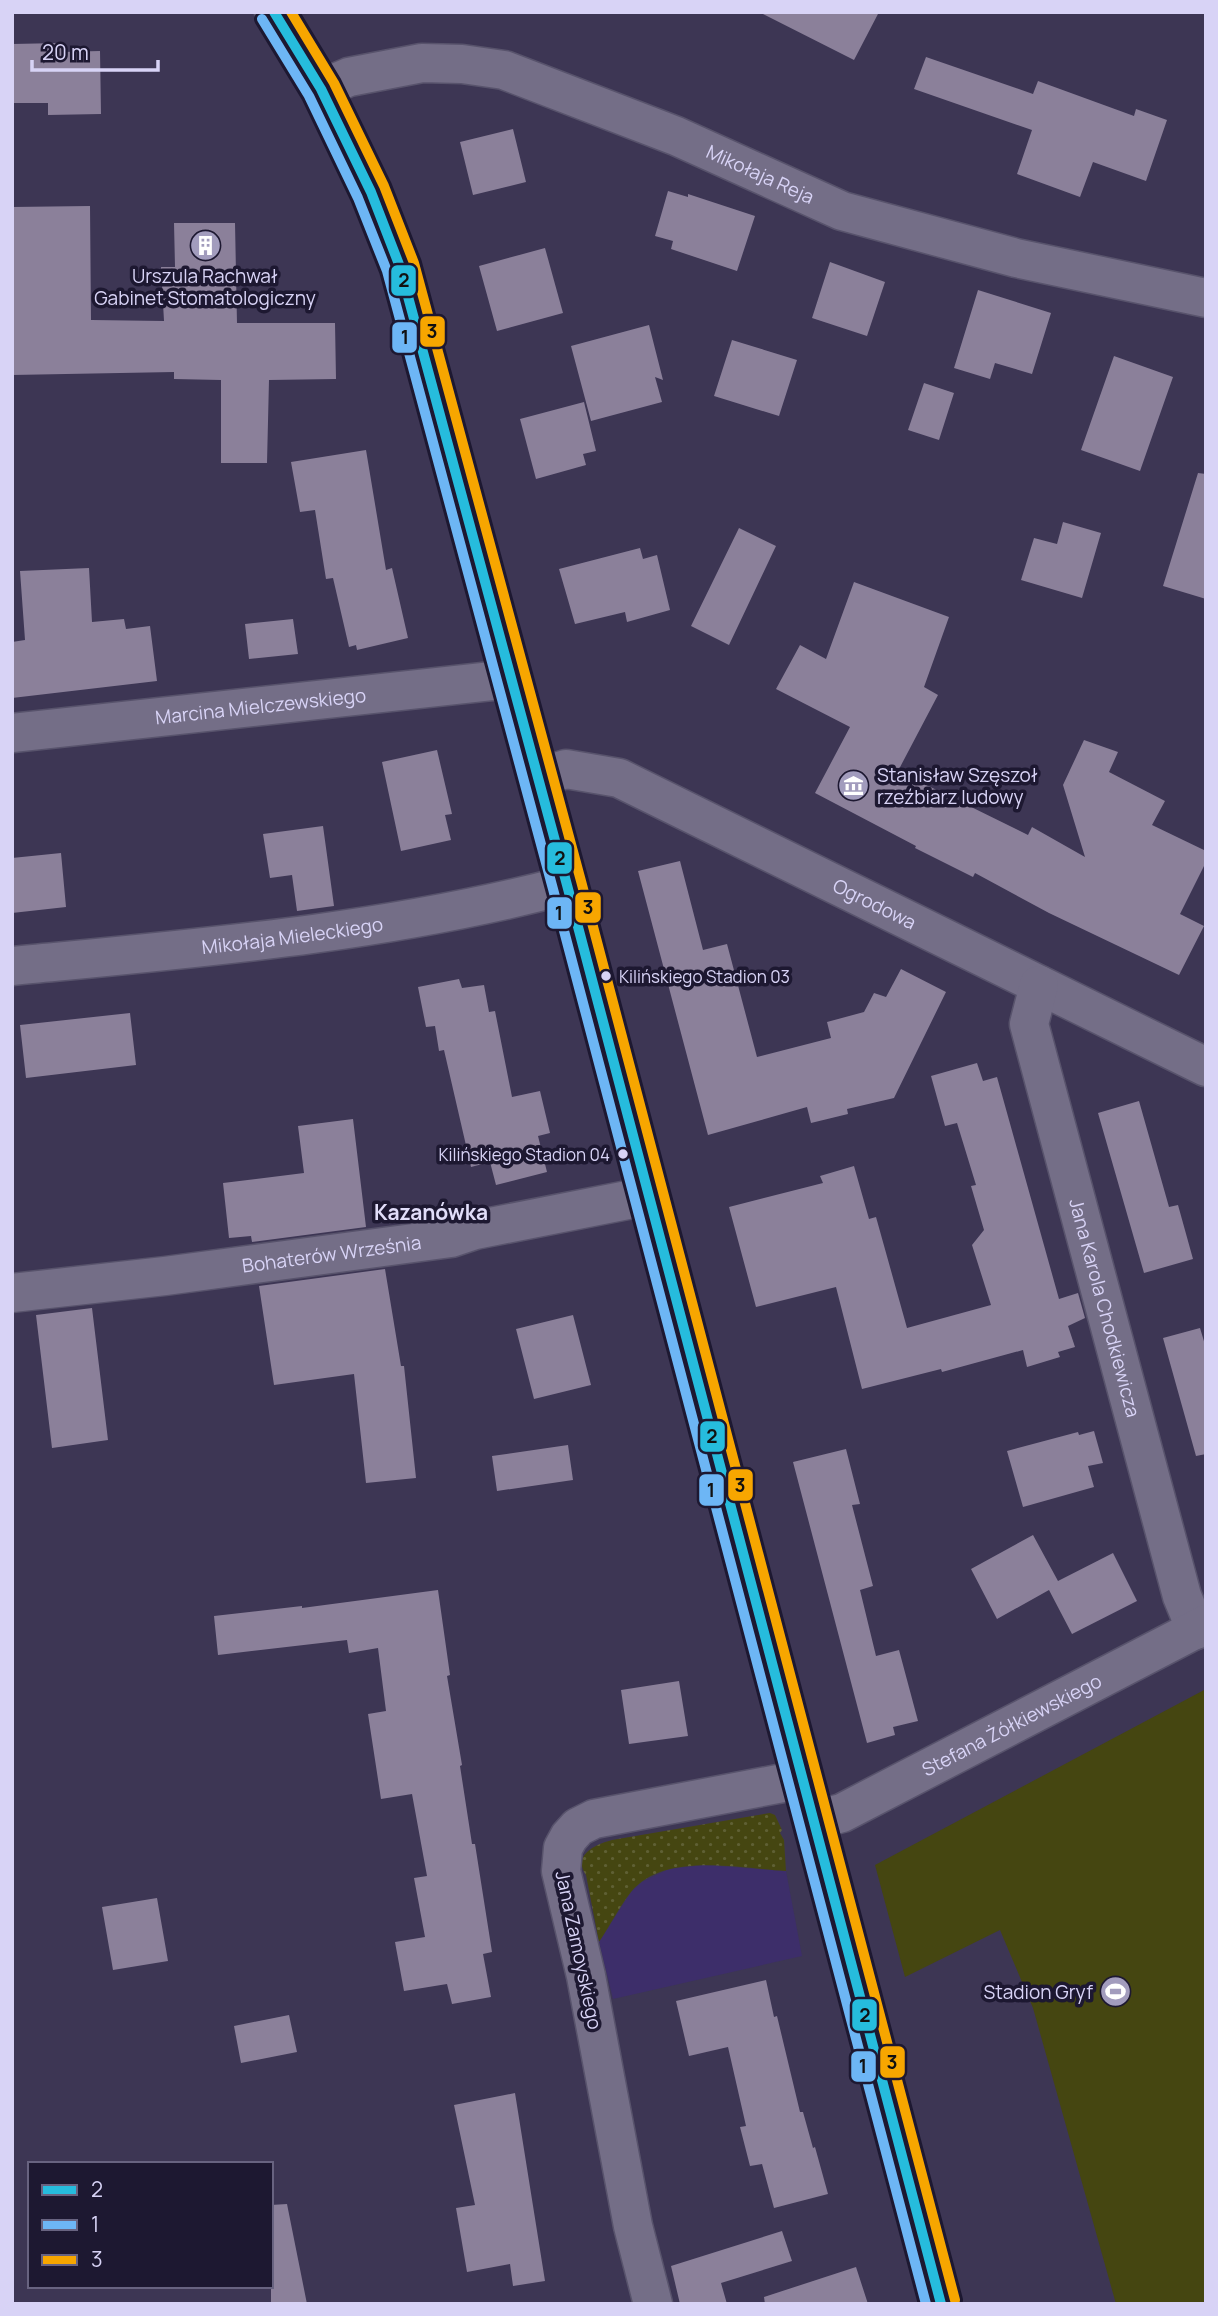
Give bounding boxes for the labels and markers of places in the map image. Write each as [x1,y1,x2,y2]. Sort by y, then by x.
building icon: Urszula Rachwał Gabinet Stomatologiczny [188,228,222,262]
place label: Urszula Rachwał Gabinet Stomatologiczny [94,263,316,311]
place label: Stanisław Szęszoł rzeźbiarz ludowy [877,762,1038,810]
museum icon: Stanisław Szęszoł rzeźbiarz ludowy [837,769,871,803]
place label: Kilińskiego Stadion 03 [619,965,790,988]
marker: Kilińskiego Stadion 03 [599,969,613,983]
place label: Kilińskiego Stadion 04 [438,1143,610,1166]
marker: Kilińskiego Stadion 04 [616,1147,630,1161]
sports icon: Stadion Gryf [1099,1975,1133,2009]
place label: Stadion Gryf [983,1979,1093,2005]

